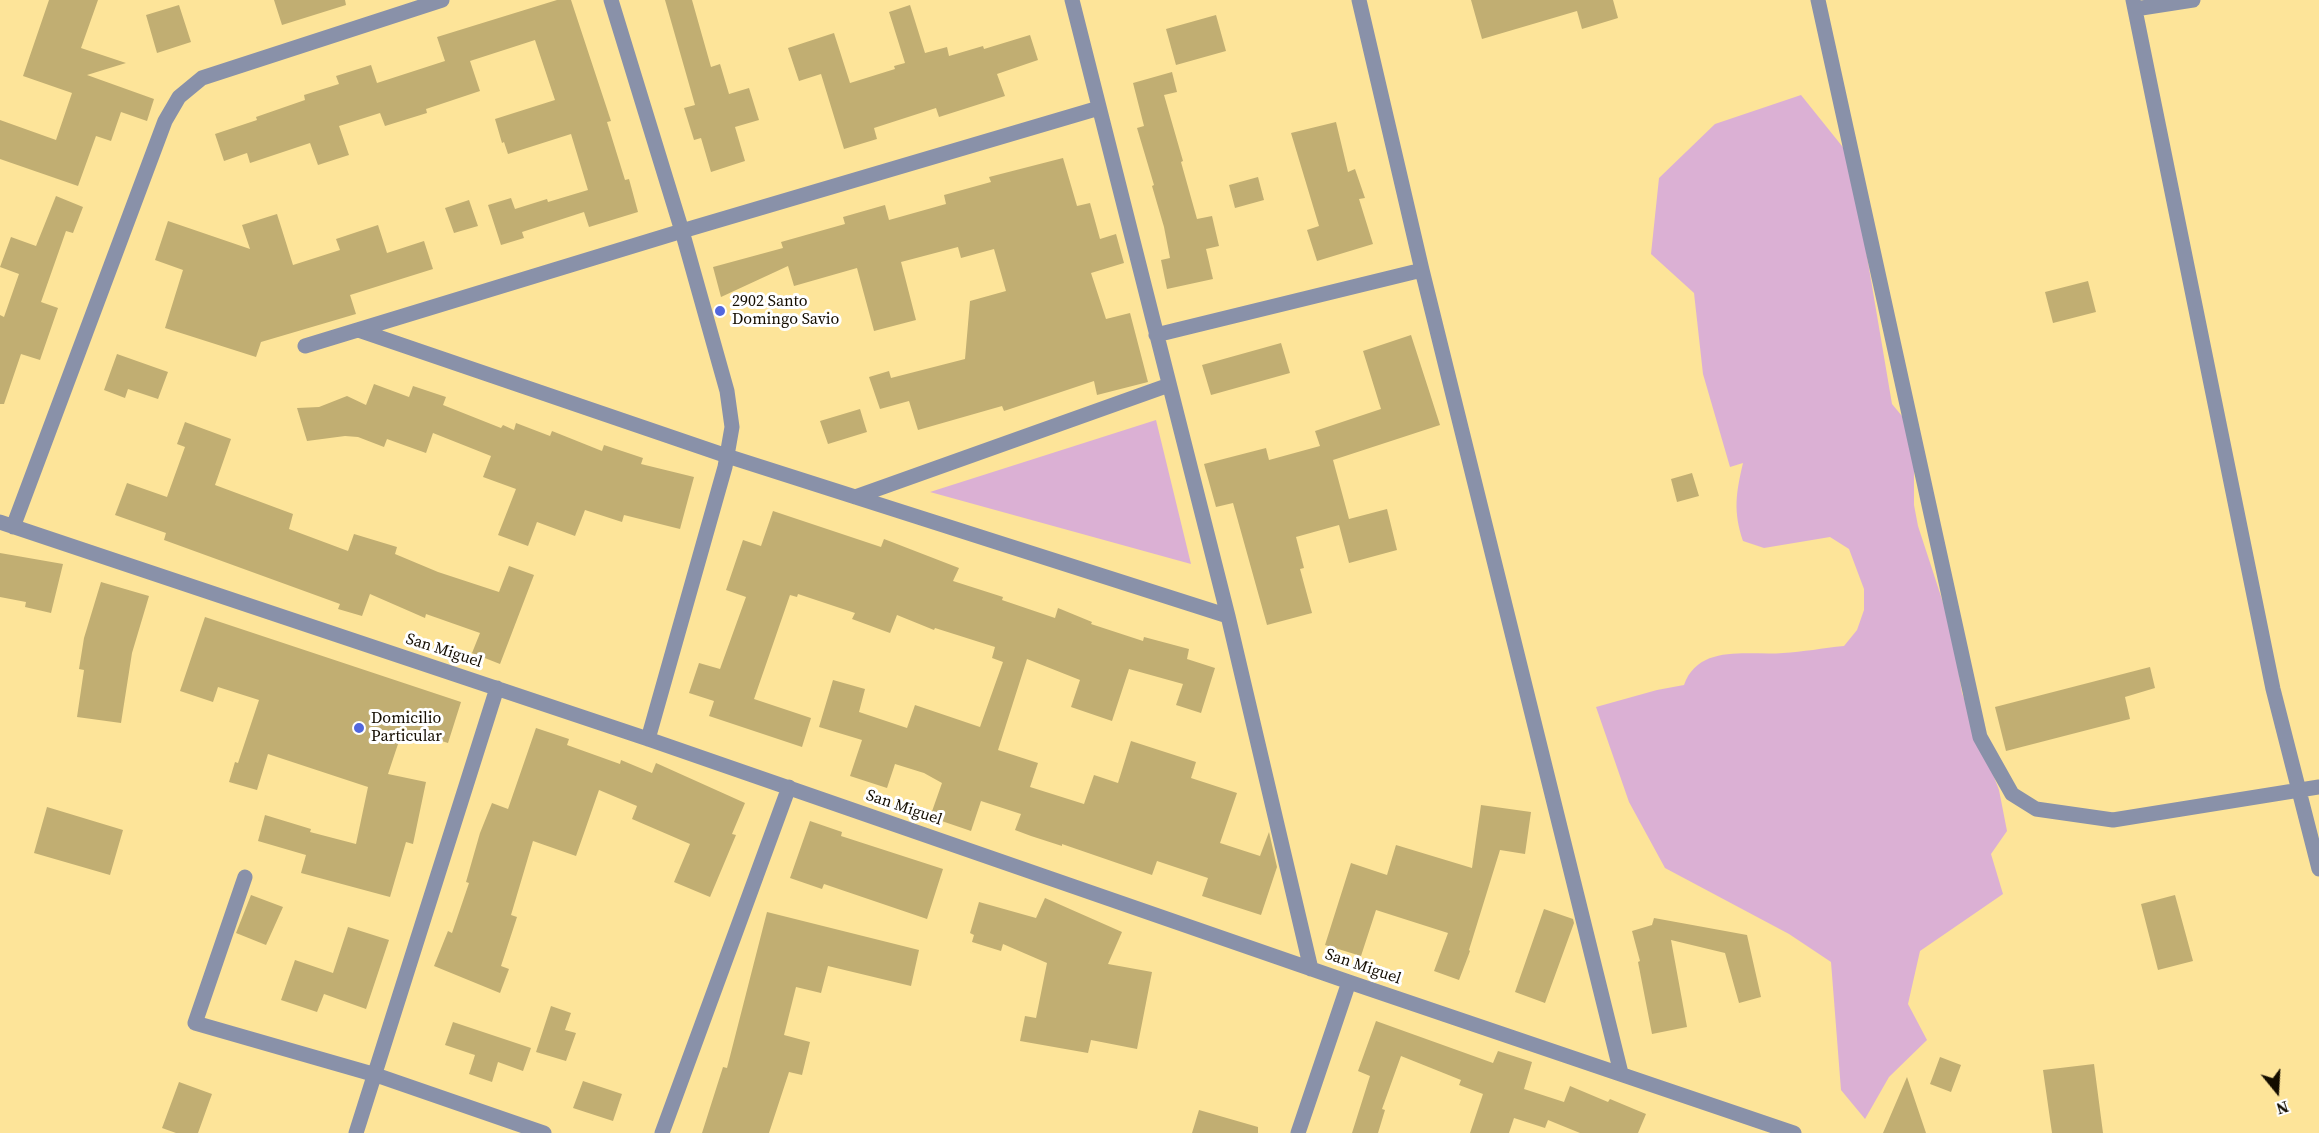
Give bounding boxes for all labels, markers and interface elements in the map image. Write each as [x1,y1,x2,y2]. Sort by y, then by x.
place label: 2902 Santo Domingo Savio [732,292,839,330]
marker: 2902 Santo Domingo Savio [713,304,727,318]
street label: San Miguel [403,630,485,672]
place label: Domicilio Particular [371,709,442,747]
marker: Domicilio Particular [352,721,366,735]
street label: San Miguel [863,786,945,830]
street label: San Miguel [1322,945,1404,989]
north arrow [2247,1061,2307,1121]
text: N [2274,1096,2292,1120]

